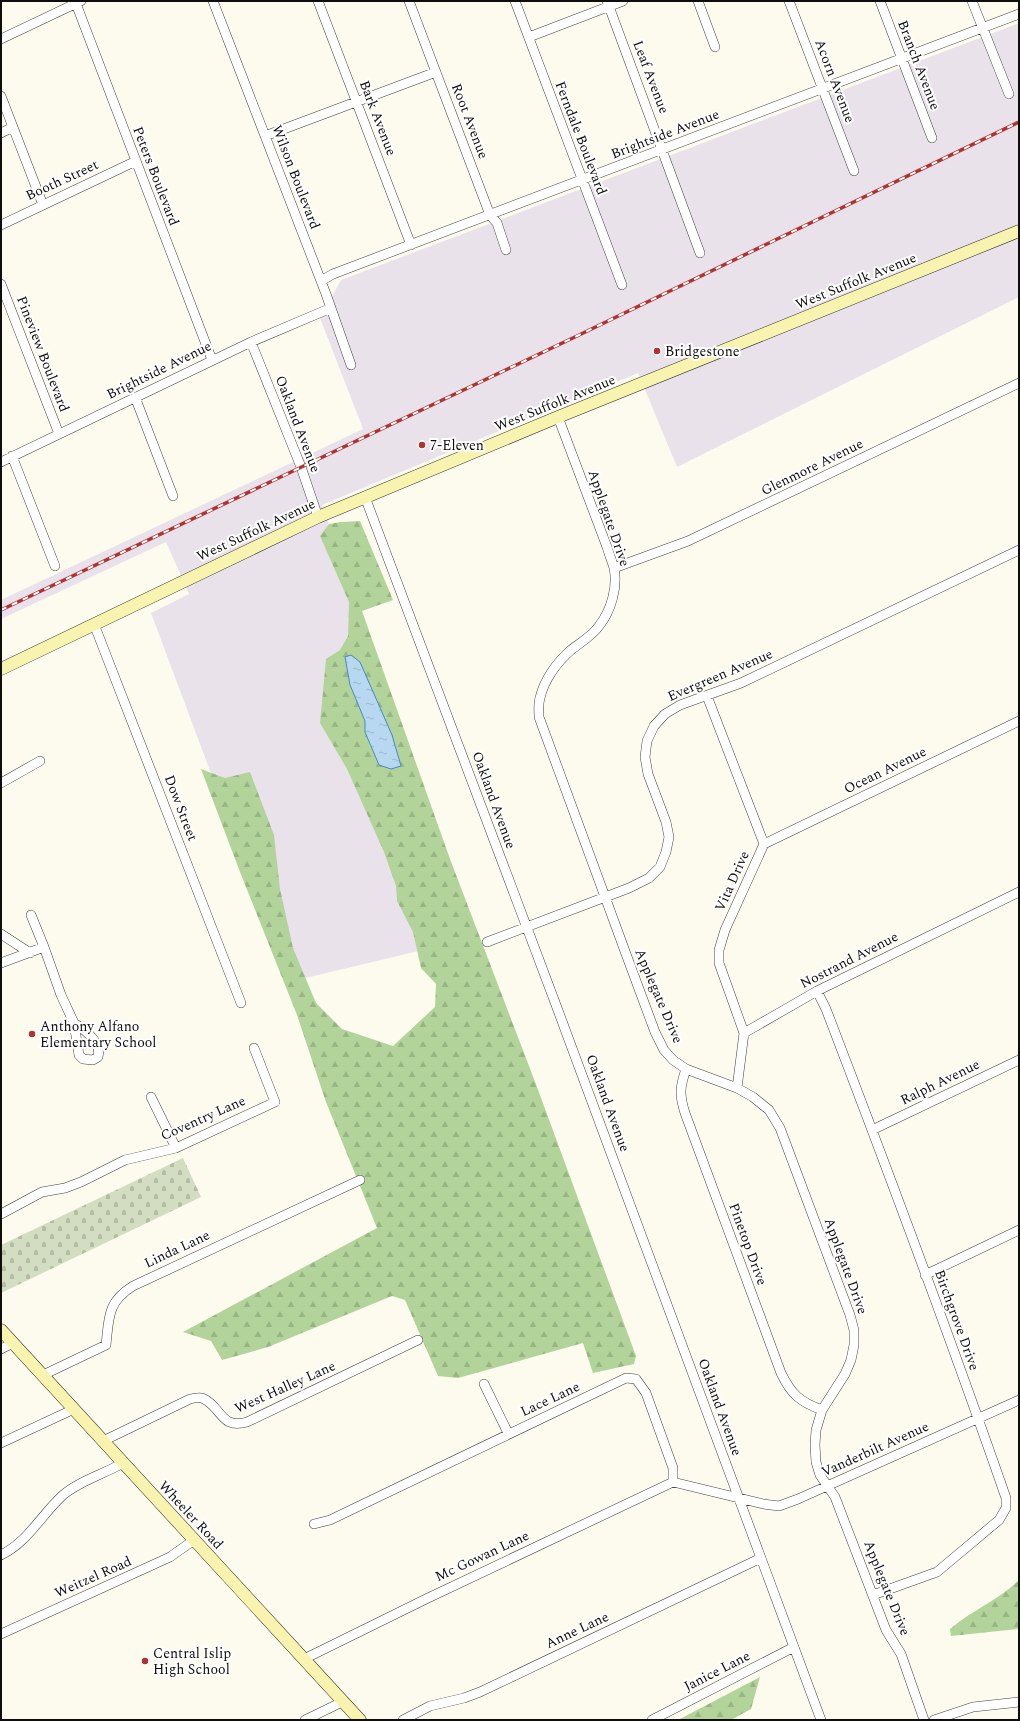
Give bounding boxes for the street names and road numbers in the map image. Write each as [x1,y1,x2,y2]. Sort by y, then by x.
street label: Branch Avenue [892,17,946,113]
street label: Acorn Avenue [809,36,861,126]
street label: Leaf Avenue [627,37,675,117]
street label: Bark Avenue [354,77,402,159]
street label: Ferndale Boulevard [550,78,612,198]
street label: Root Avenue [446,80,494,162]
street label: Brightside Avenue [608,104,722,164]
street label: Wilson Boulevard [266,122,326,232]
street label: Peters Boulevard [127,123,185,229]
street label: Booth Street [22,154,102,206]
street label: West Suffolk Avenue [792,247,920,315]
street label: Pineview Boulevard [11,293,75,415]
street label: Brightside Avenue [103,335,215,405]
street label: West Suffolk Avenue [491,369,619,437]
street label: Oakland Avenue [270,372,326,476]
street label: Glenmore Avenue [757,433,867,501]
street label: Applegate Drive [583,467,635,569]
street label: West Suffolk Avenue [193,493,319,567]
street label: Evergreen Avenue [664,643,776,707]
street label: Ocean Avenue [840,741,930,799]
street label: Oakland Avenue [467,748,521,852]
street label: Dow Street [159,772,203,844]
street label: Vita Drive [709,847,755,915]
street label: Nostrand Avenue [796,926,902,994]
street label: Applegate Drive [630,945,689,1047]
street label: Oakland Avenue [581,1051,635,1155]
street label: Ralph Avenue [897,1054,983,1110]
street label: Coventry Lane [157,1090,249,1146]
street label: Pinetop Drive [723,1200,773,1288]
street label: Applegate Drive [819,1215,873,1317]
street label: Linda Lane [141,1225,213,1273]
street label: Birchgrove Drive [929,1267,985,1374]
street label: West Halley Lane [231,1355,339,1419]
street label: Oakland Avenue [693,1355,747,1459]
street label: Lace Lane [517,1376,583,1422]
street label: Vanderbilt Avenue [818,1416,932,1482]
street label: Wheeler Road [154,1476,228,1554]
street label: Mc Gowan Lane [432,1525,533,1587]
street label: Applegate Drive [858,1537,916,1639]
street label: Weitzel Road [51,1551,135,1603]
street label: Anne Lane [542,1606,612,1654]
street label: Janice Lane [680,1645,754,1697]

